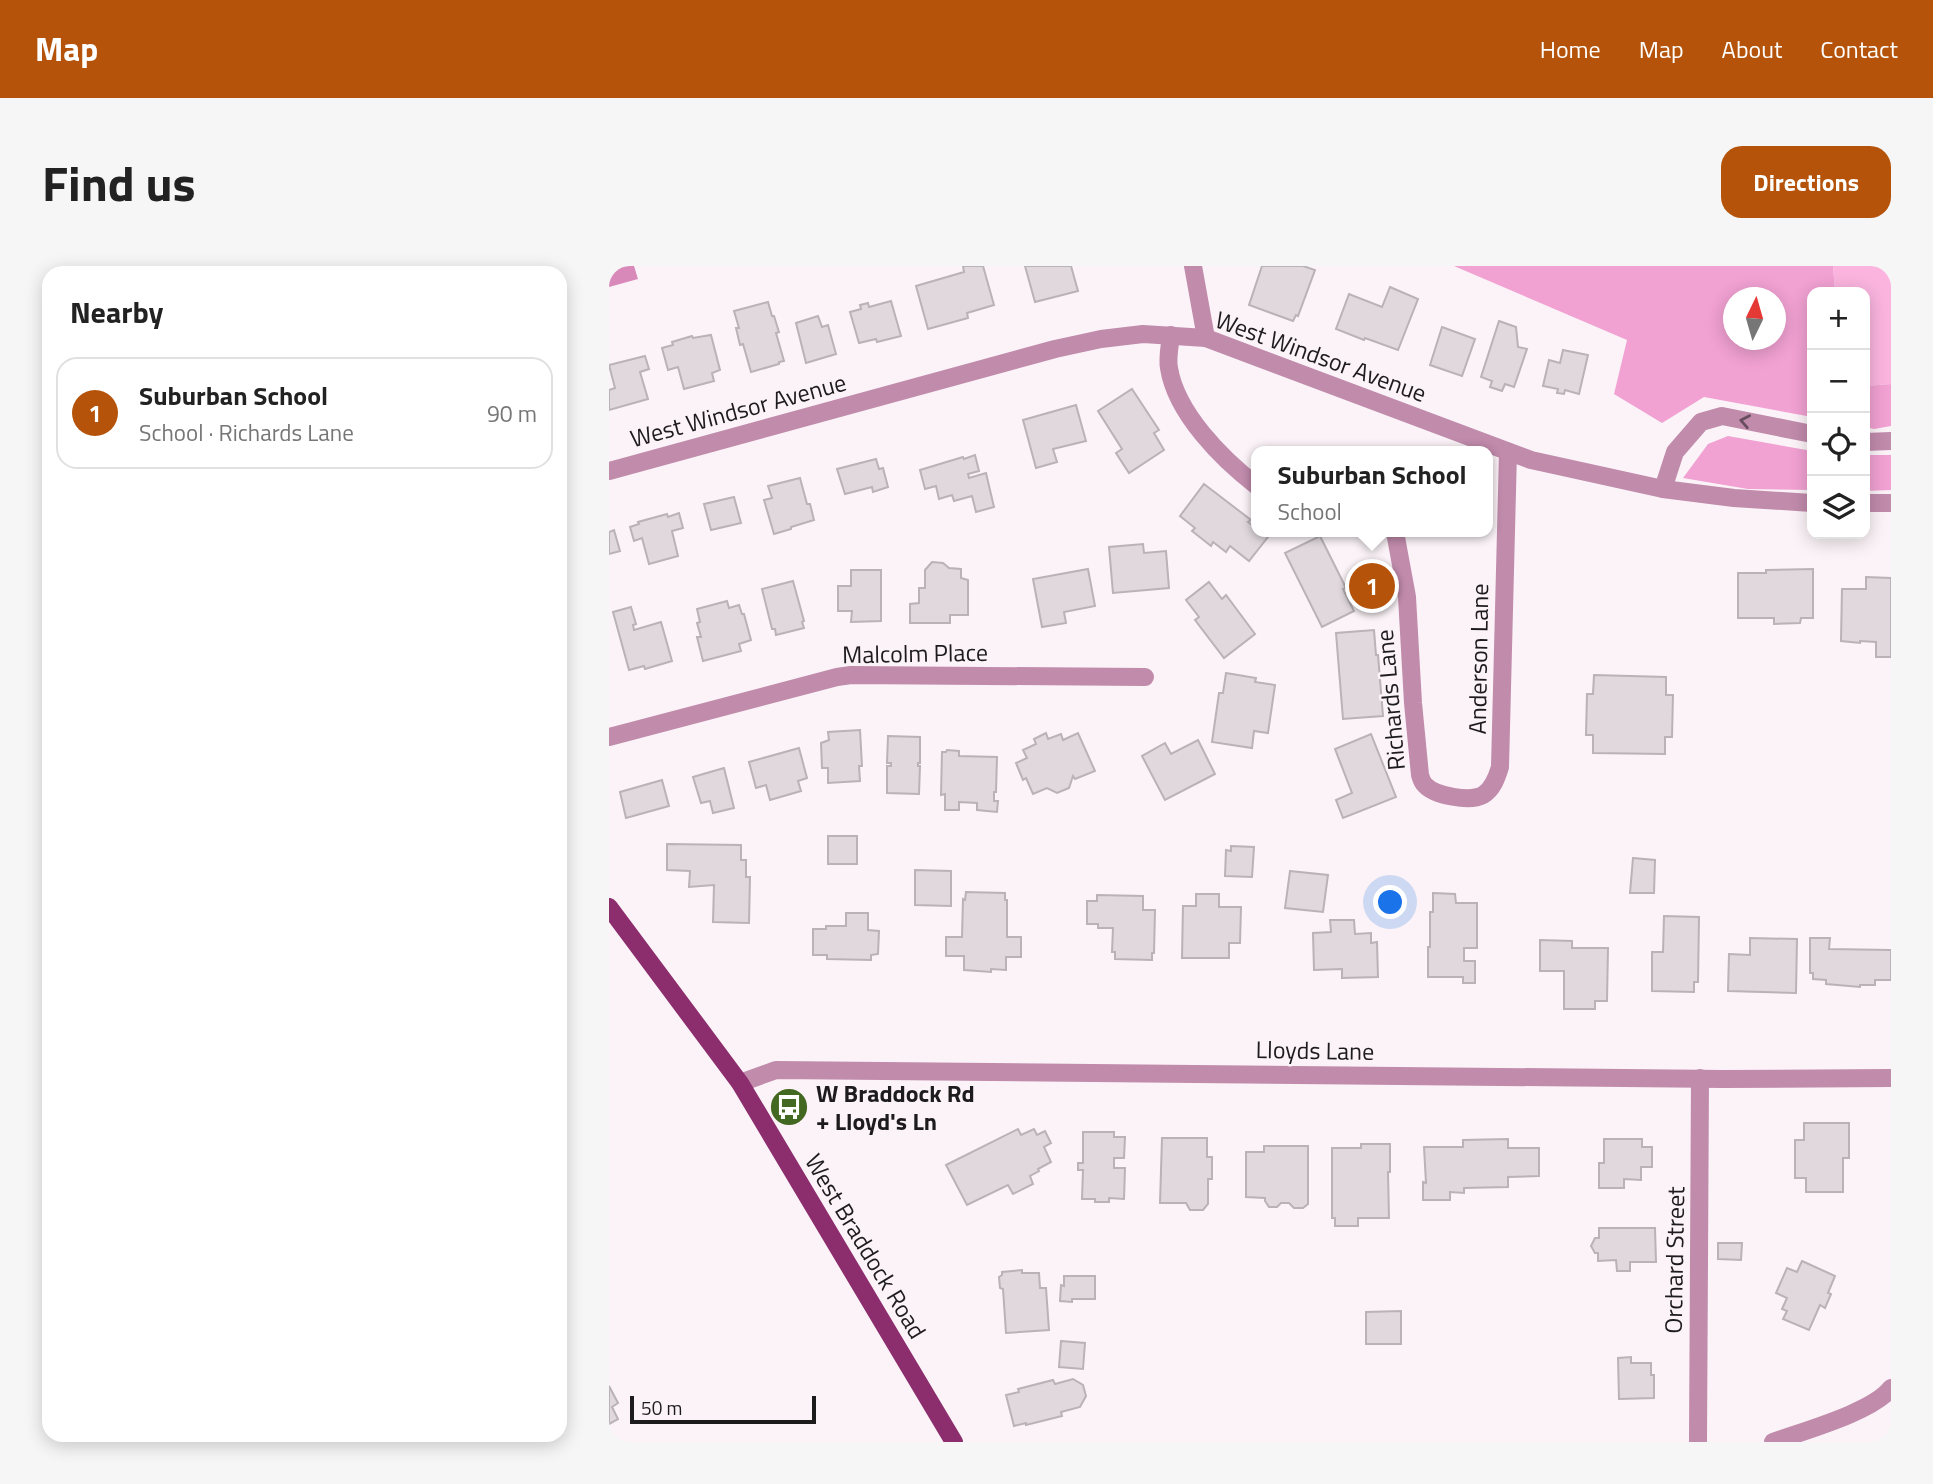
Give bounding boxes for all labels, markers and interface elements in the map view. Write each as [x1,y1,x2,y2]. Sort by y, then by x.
text: Map [35,24,98,74]
text: Home [1540,31,1601,67]
text: Map [1639,31,1684,67]
text: About [1722,31,1782,67]
text: Contact [1820,31,1898,67]
text: Find us [42,145,196,220]
button: Directions [1721,146,1891,218]
north arrow [1723,287,1786,350]
map controls [1807,287,1870,539]
button: + [1807,287,1870,350]
text: Nearby [70,289,163,335]
street label: West Windsor Avenue [1210,301,1432,411]
button: − [1807,350,1870,413]
street label: West Windsor Avenue [626,364,850,456]
text: Suburban School [139,376,328,415]
text: 1 [89,396,101,431]
text: 90 m [487,396,537,431]
button: locate [1807,413,1870,476]
one-way arrow [1739,414,1751,429]
text: School · Richards Lane [139,415,354,450]
popup [1251,446,1493,537]
text: Suburban School [1277,455,1467,494]
button: layers [1807,476,1870,539]
text: School [1277,494,1342,529]
pin: 1 [1349,560,1395,612]
street label: Anderson Lane [1459,583,1497,735]
street label: Richards Lane [1366,628,1414,772]
street label: Malcolm Place [842,634,988,672]
your location [1373,885,1407,919]
street label: Lloyds Lane [1255,1031,1375,1069]
place label: W Braddock Rd + Lloyd's Ln [816,1075,975,1139]
bus stop icon: W Braddock Rd + Lloyd's Ln [768,1086,810,1128]
street label: West Braddock Road [796,1147,936,1345]
street label: Orchard Street [1655,1186,1693,1334]
scale bar [630,1393,815,1425]
text: 50 m [641,1393,682,1422]

